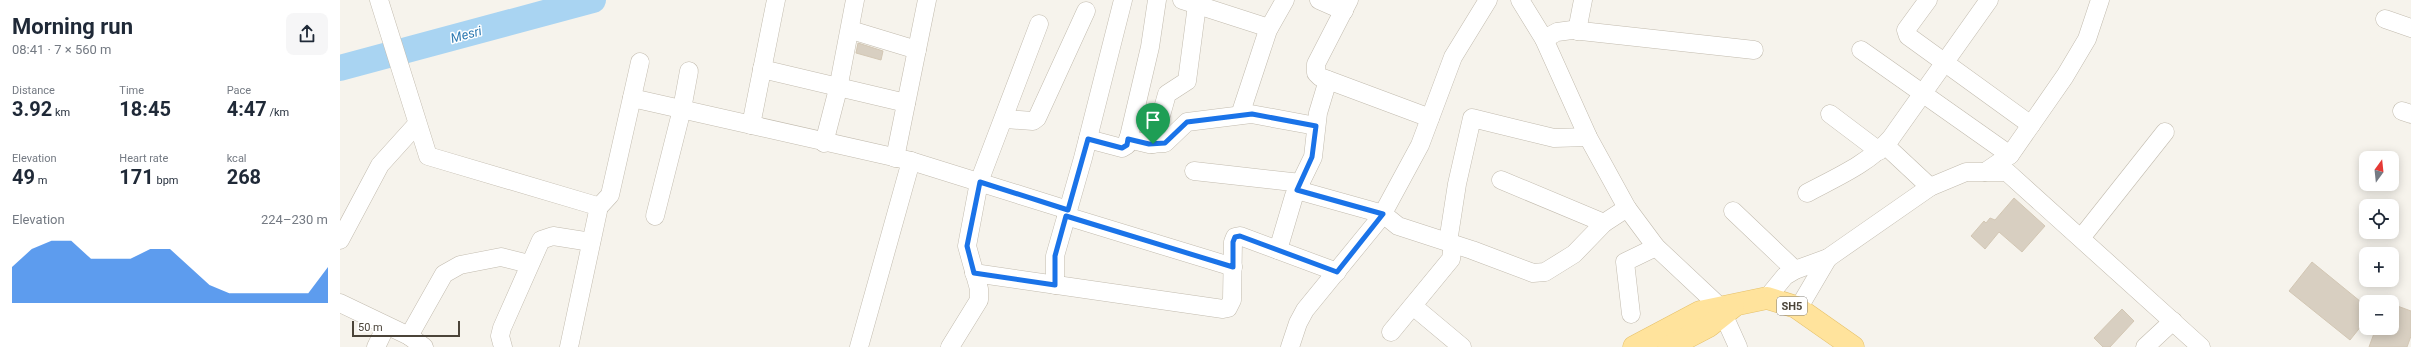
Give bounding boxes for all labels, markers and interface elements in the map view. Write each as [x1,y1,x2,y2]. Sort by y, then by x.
button: share [286,13,328,55]
text: Morning run [12,14,133,39]
water label: Mesri [449,23,484,46]
text: 08:41 · 7 × 560 m [12,42,111,57]
text: Distance [12,84,55,97]
text: Time [119,84,144,97]
text: Pace [227,84,251,97]
text: 3.92 [12,97,52,121]
text: 18:45 [119,97,171,121]
text: 4:47 [227,97,267,121]
pin [1136,103,1170,144]
text: km [52,106,70,119]
text: /km [267,106,289,119]
icon: arrive [1142,109,1164,131]
north arrow [2359,151,2399,191]
map controls [2359,151,2399,335]
text: Elevation [12,152,57,165]
text: Heart rate [119,152,168,165]
text: kcal [227,152,247,165]
text: 49 [12,165,35,189]
text: 171 [119,165,154,189]
text: 268 [227,165,261,189]
text: m [35,174,47,187]
text: bpm [154,174,179,187]
button: locate [2359,199,2399,239]
text: Elevation [12,212,65,227]
text: 224–230 m [261,212,328,227]
button: + [2359,247,2399,287]
button: − [2359,295,2399,335]
road number: SH5 [1777,297,1807,315]
scale bar [352,319,460,338]
text: 50 m [358,321,383,334]

